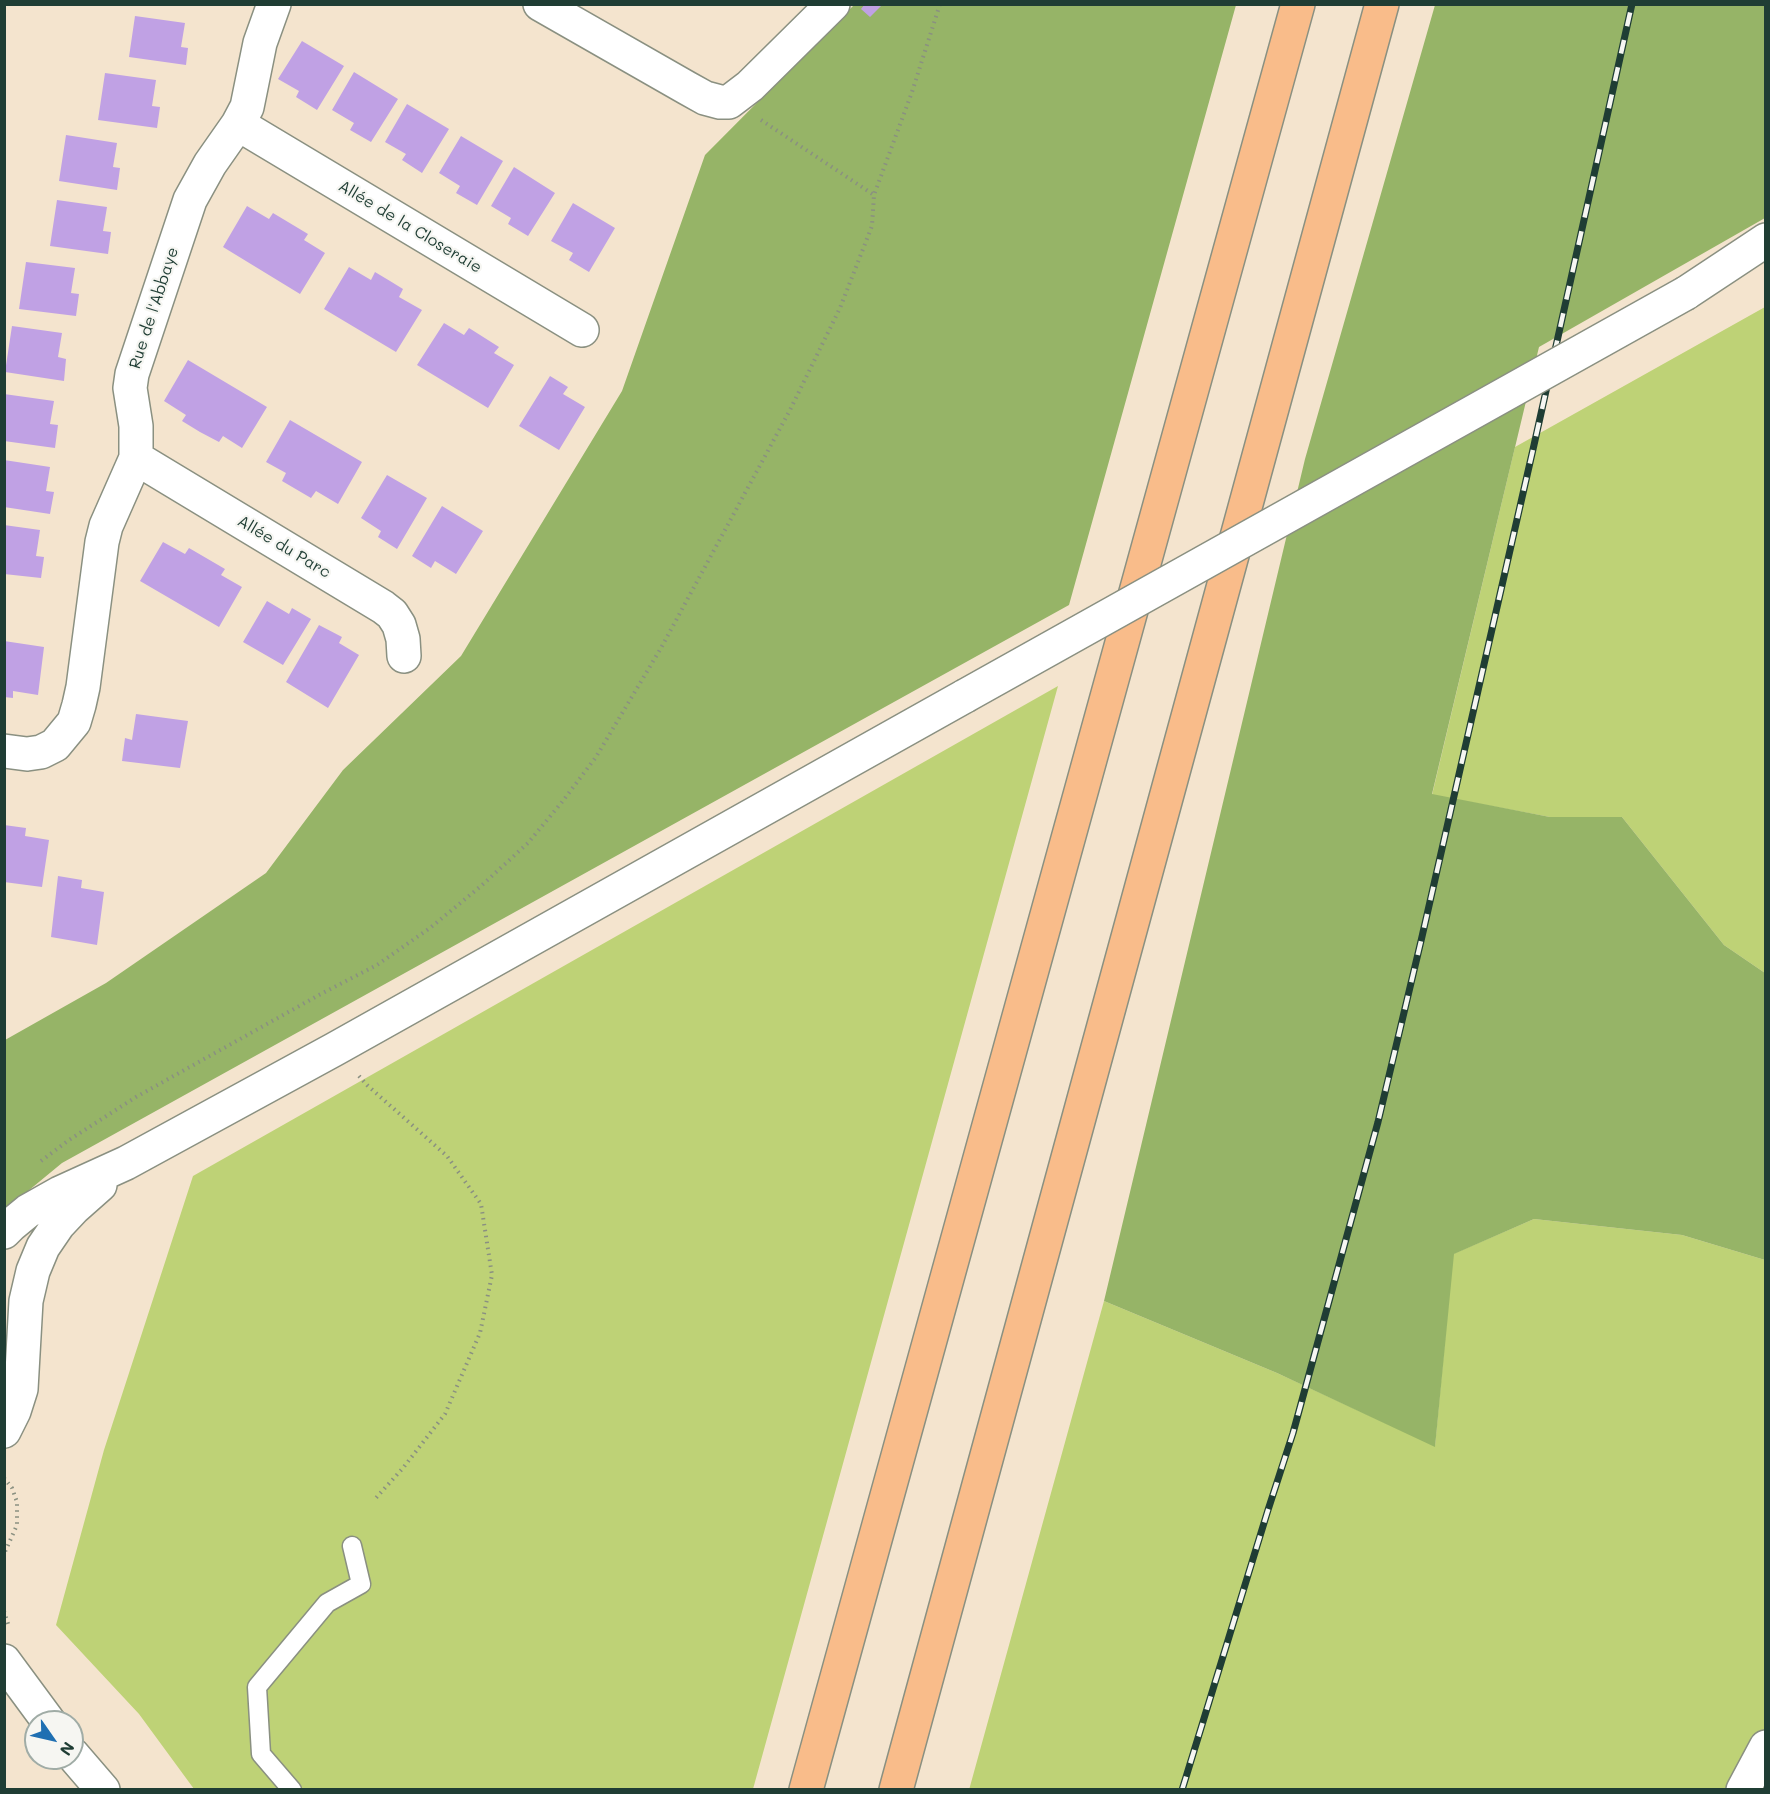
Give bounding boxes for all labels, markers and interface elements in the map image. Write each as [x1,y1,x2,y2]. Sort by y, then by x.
street label: Allée de la Closeraie [335,177,485,277]
street label: Rue de l'Abbaye [125,245,183,371]
street label: Allée du Parc [234,512,334,582]
north arrow [24,1710,84,1770]
text: N [56,1738,80,1760]

